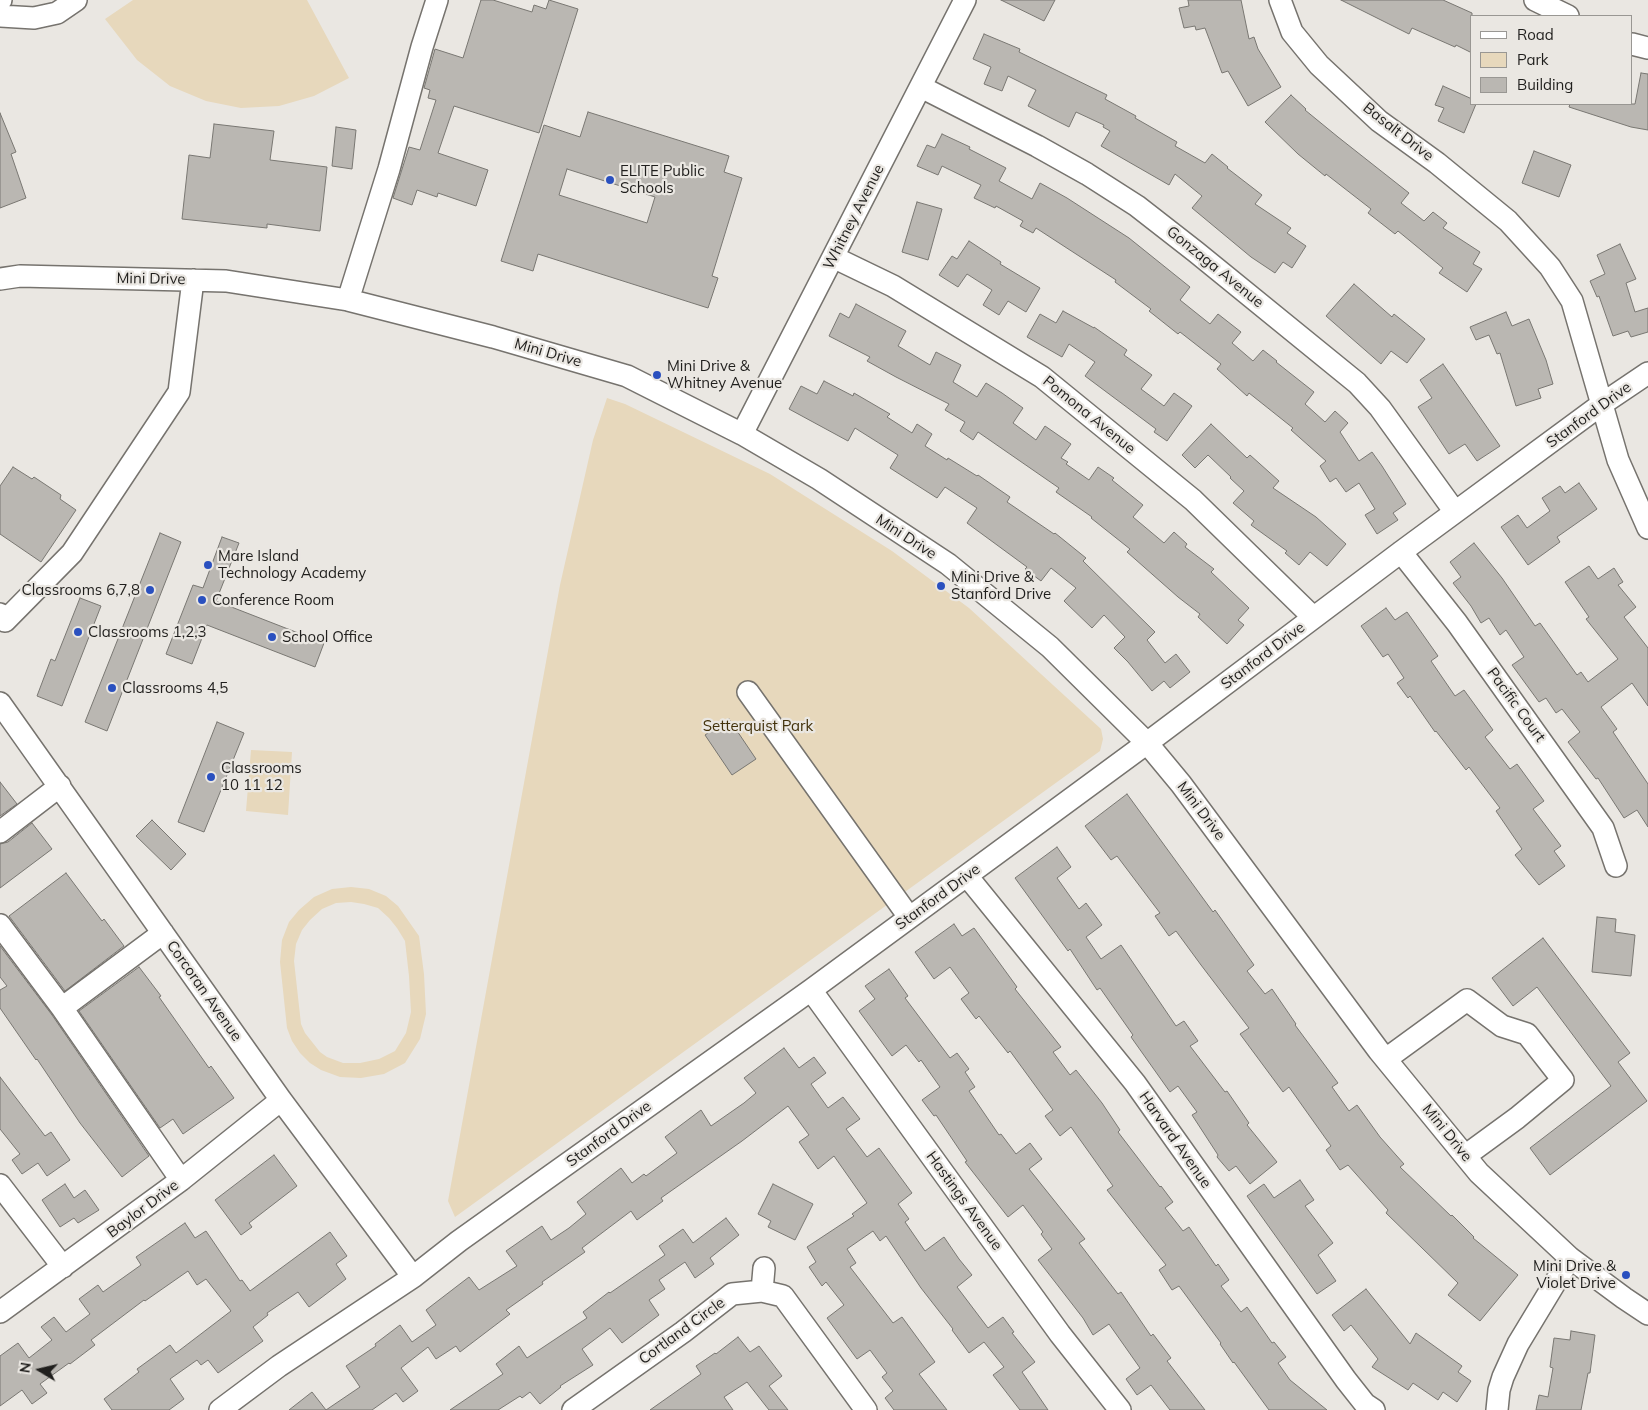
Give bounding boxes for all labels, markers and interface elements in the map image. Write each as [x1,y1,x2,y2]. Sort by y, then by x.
legend [1470,15,1633,105]
text: Road [1517,25,1554,44]
text: Park [1517,50,1549,69]
text: Building [1517,75,1573,94]
street label: Basalt Drive [1359,99,1437,165]
place label: ELITE Public Schools [620,162,705,197]
street label: Whitney Avenue [820,162,888,272]
marker: ELITE Public Schools [604,174,616,186]
street label: Gonzaga Avenue [1163,222,1267,312]
street label: Mini Drive [116,269,186,289]
street label: Mini Drive [512,335,584,371]
place label: Mini Drive & Whitney Avenue [667,357,782,392]
marker: Mini Drive & Whitney Avenue [651,369,663,381]
street label: Pomona Avenue [1039,372,1139,458]
street label: Stanford Drive [1543,378,1635,452]
street label: Mini Drive [872,511,940,563]
place label: Mare Island Technology Academy [218,547,366,582]
marker: Mare Island Technology Academy [202,559,214,571]
place label: Mini Drive & Stanford Drive [951,568,1051,603]
marker: Mini Drive & Stanford Drive [935,580,947,592]
place label: Classrooms 6,7,8 [21,581,140,599]
marker: Classrooms 6,7,8 [144,584,156,596]
place label: Conference Room [212,591,334,609]
marker: Conference Room [196,594,208,606]
street label: Stanford Drive [1218,619,1308,693]
place label: Classrooms 1,2,3 [88,623,207,641]
marker: Classrooms 1,2,3 [72,626,84,638]
place label: School Office [282,628,373,646]
marker: School Office [266,631,278,643]
street label: Pacific Court [1483,664,1549,746]
place label: Classrooms 4,5 [122,679,228,697]
marker: Classrooms 4,5 [106,682,118,694]
park label: Setterquist Park [703,717,813,735]
place label: Classrooms 10 11 12 [221,759,302,794]
marker: Classrooms 10 11 12 [205,771,217,783]
street label: Mini Drive [1173,778,1229,844]
street label: Stanford Drive [892,860,984,934]
street label: Corcoran Avenue [163,937,245,1045]
street label: Harvard Avenue [1135,1088,1215,1192]
street label: Stanford Drive [563,1097,655,1171]
street label: Mini Drive [1418,1101,1476,1165]
street label: Hastings Avenue [922,1148,1006,1254]
street label: Baylor Drive [104,1176,182,1242]
place label: Mini Drive & Violet Drive [1533,1257,1616,1292]
marker: Mini Drive & Violet Drive [1620,1269,1632,1281]
street label: Cortland Circle [635,1294,729,1368]
north arrow [15,1345,65,1395]
text: N [15,1361,35,1374]

